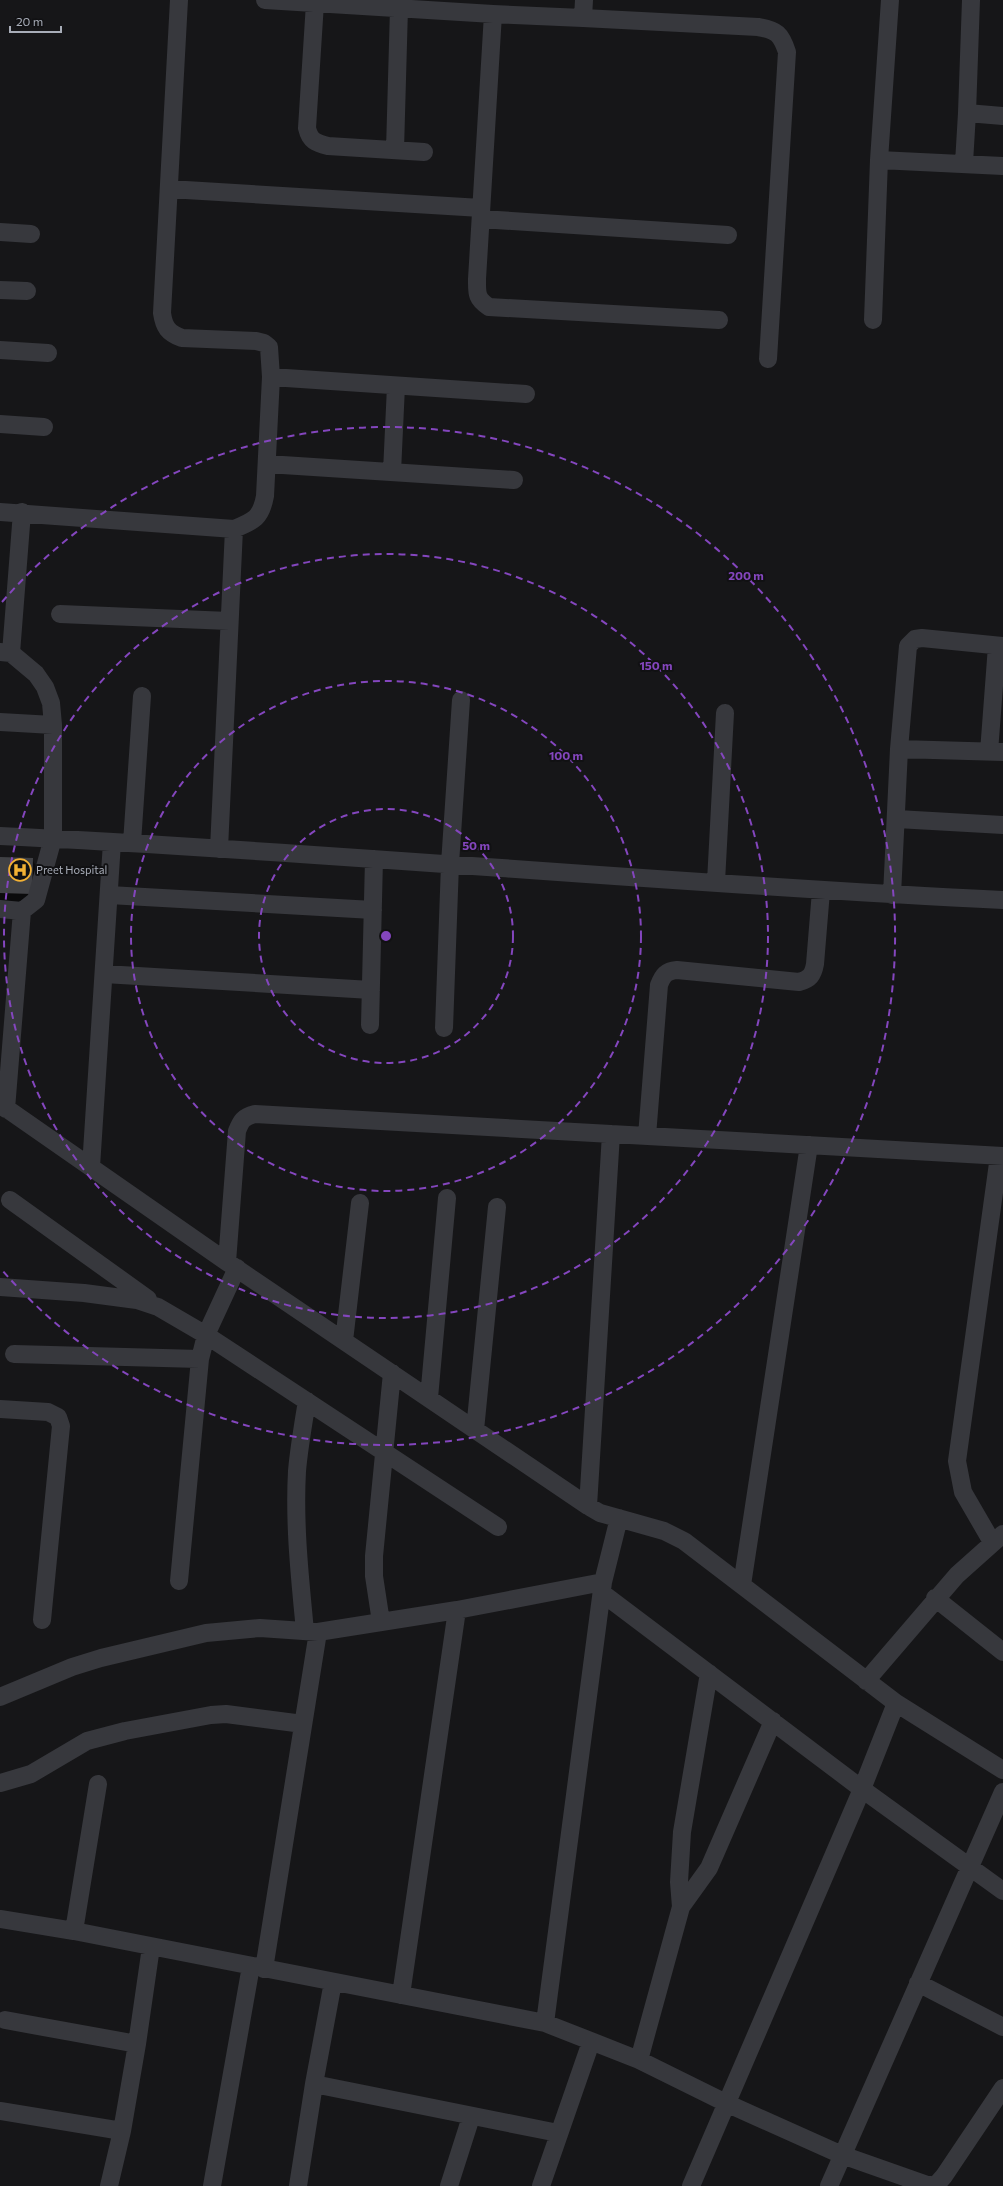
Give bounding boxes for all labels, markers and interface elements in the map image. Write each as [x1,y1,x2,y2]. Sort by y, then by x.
scale bar [10,8,61,34]
text: 20 m [16,14,43,28]
text: 200 m [728,568,764,582]
text: 150 m [639,658,673,672]
text: 100 m [549,748,583,762]
text: 50 m [462,838,490,852]
hospital icon: Preet Hospital [7,857,33,883]
place label: Preet Hospital [36,863,107,876]
centre of rings [379,929,393,943]

